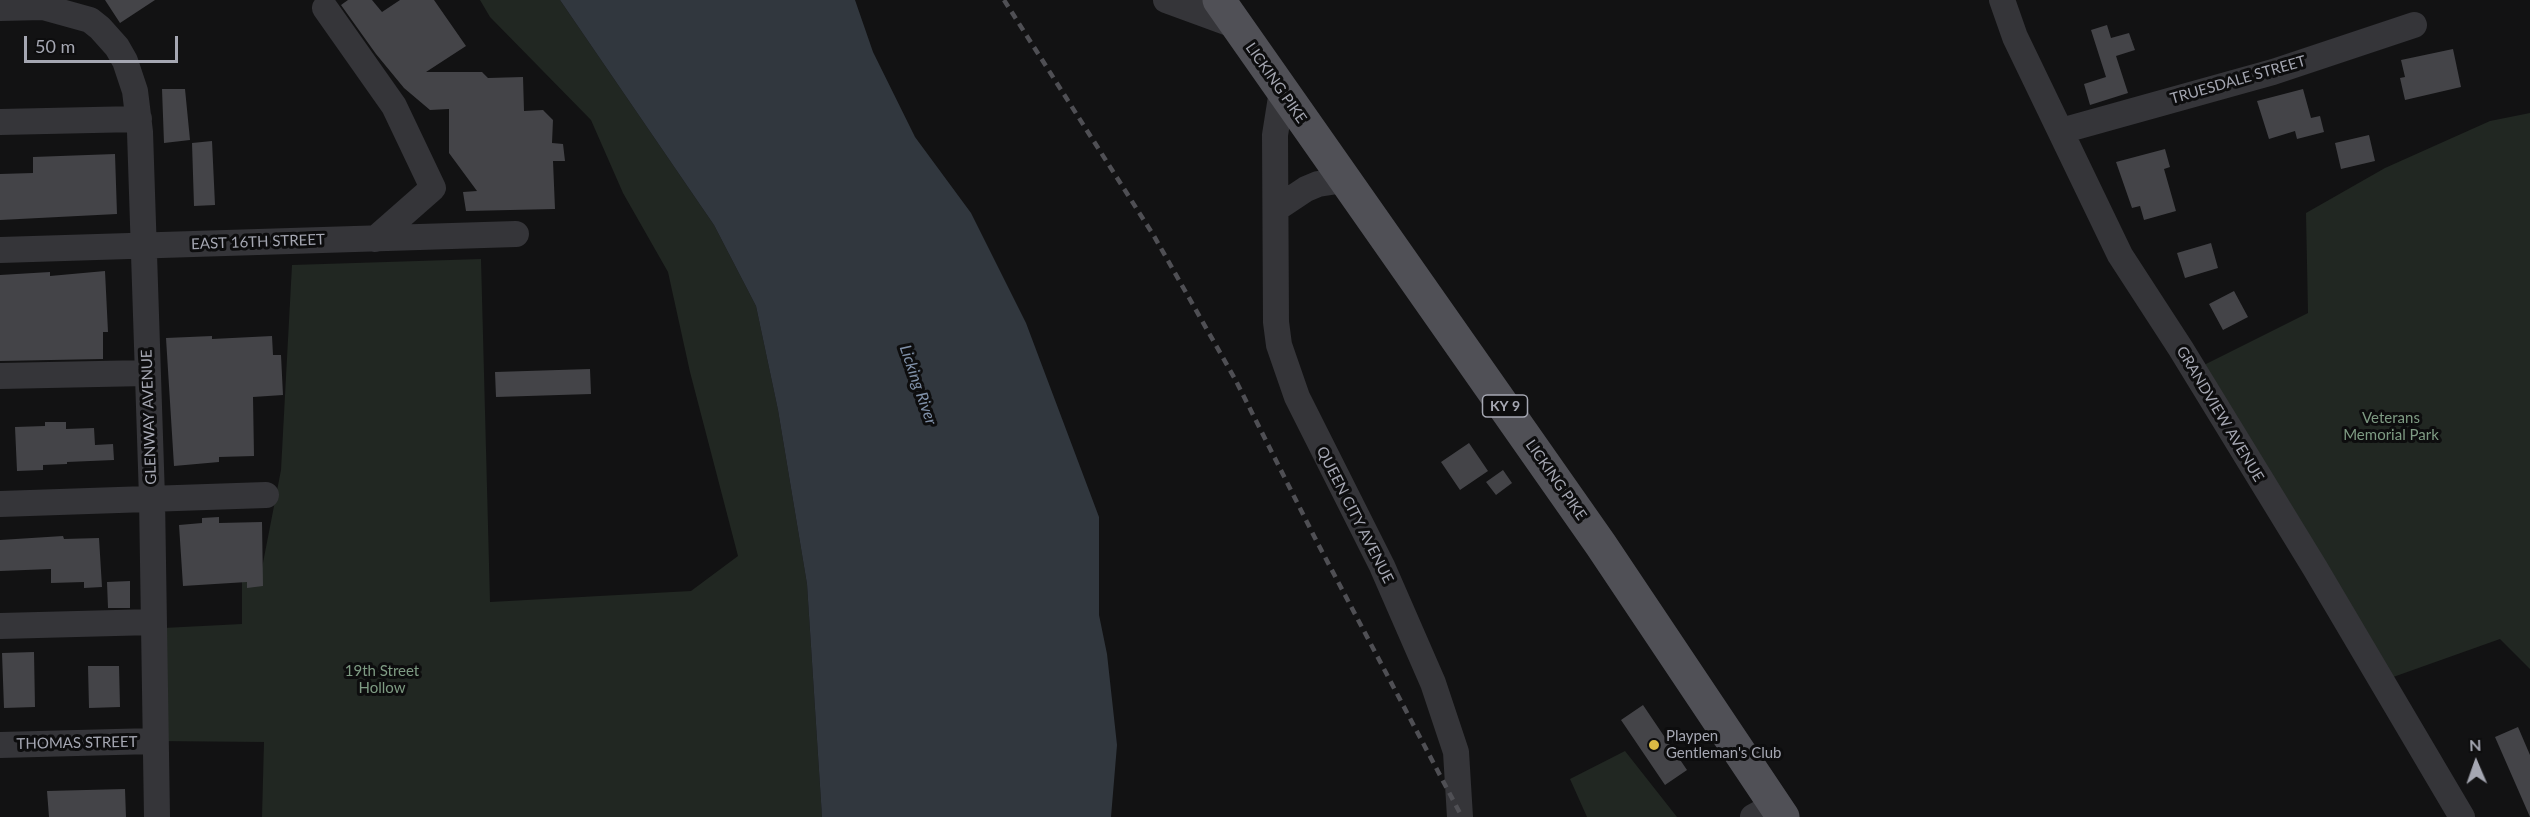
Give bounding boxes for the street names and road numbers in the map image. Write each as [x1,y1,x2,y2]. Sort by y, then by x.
street label: LICKING PIKE [1242,39,1310,127]
street label: TRUESDALE STREET [2168,52,2308,108]
street label: EAST 16TH STREET [191,231,325,253]
street label: GRANDVIEW AVENUE [2172,343,2268,485]
street label: GLENWAY AVENUE [138,349,160,485]
road number: KY 9 [1482,395,1528,417]
street label: LICKING PIKE [1522,436,1590,524]
street label: QUEEN CITY AVENUE [1313,444,1397,586]
street label: THOMAS STREET [16,733,138,753]

